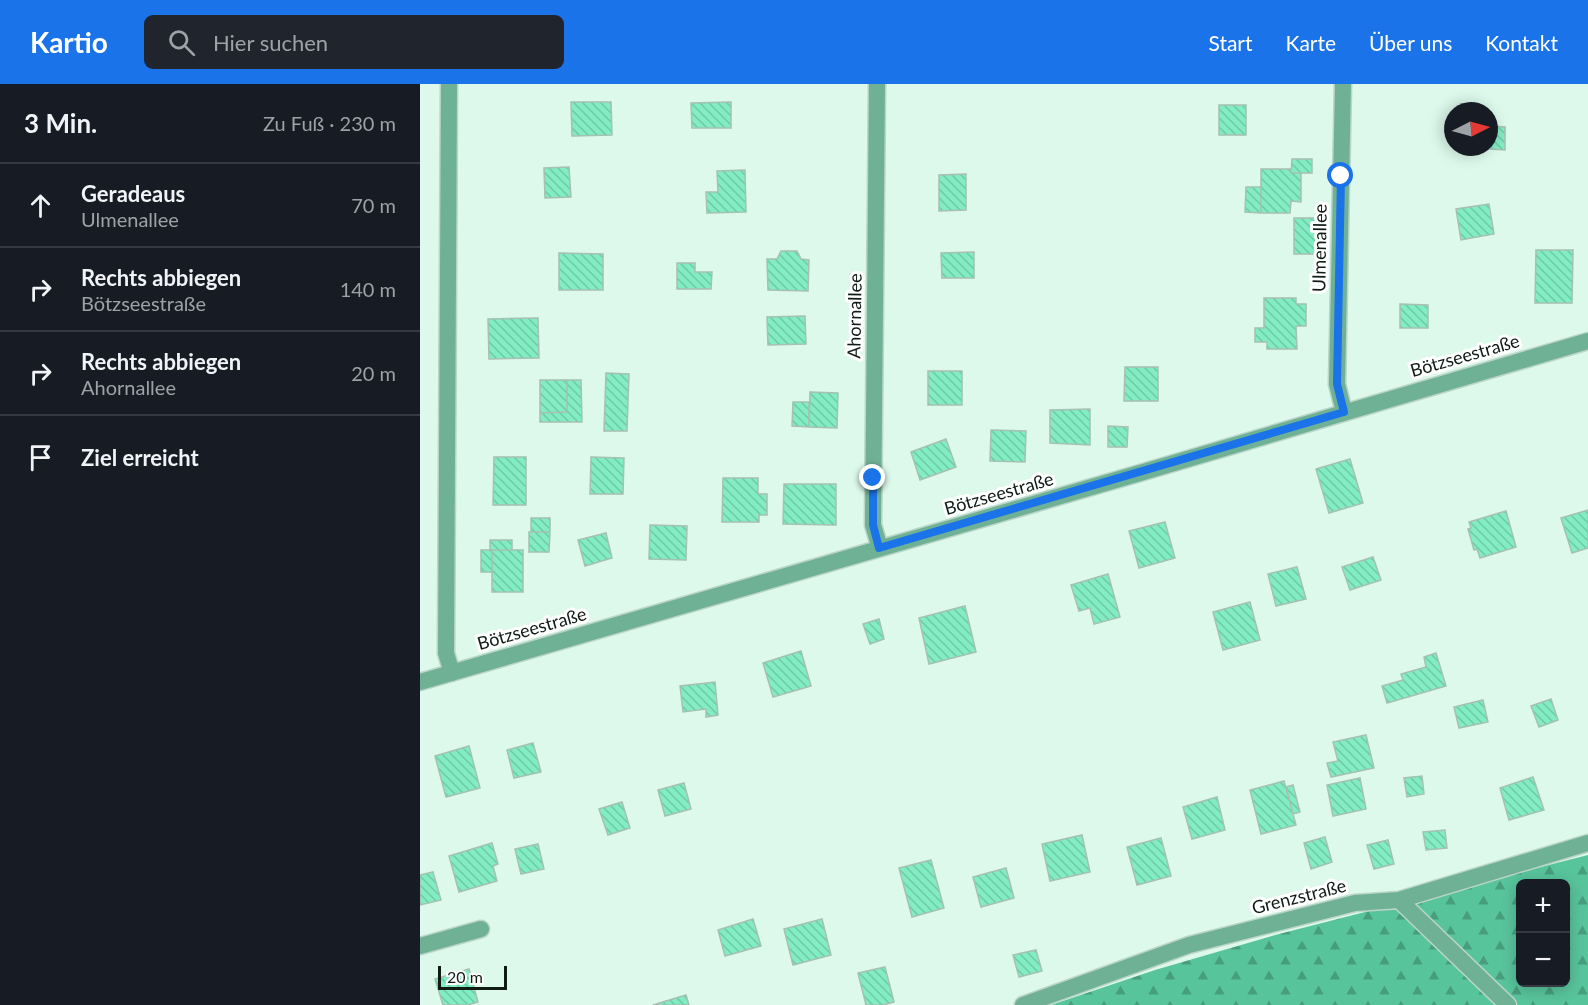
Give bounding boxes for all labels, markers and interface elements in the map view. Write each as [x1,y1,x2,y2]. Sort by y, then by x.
search box [144,15,564,69]
text: Kartio [30,25,108,59]
icon: search [165,26,198,59]
text: Hier suchen [213,29,328,56]
text: Start [1208,30,1253,55]
text: Karte [1286,30,1336,55]
text: Über uns [1369,30,1452,55]
text: Kontakt [1485,30,1558,55]
north arrow [1444,102,1498,156]
text: 3 Min. [24,107,97,139]
text: Zu Fuß · 230 m [263,111,396,135]
route start [1327,162,1353,188]
text: Geradeaus [81,180,185,207]
icon: ahead [24,189,57,222]
text: 70 m [351,193,396,217]
street label: Ulmenallee [1307,204,1331,292]
text: Ulmenallee [81,207,179,231]
text: Rechts abbiegen [81,264,241,291]
icon: right [24,273,57,306]
street label: Ahornallee [842,273,866,359]
text: 140 m [340,277,396,301]
text: Bötzseestraße [81,291,206,315]
street label: Bötzseestraße [1408,329,1522,381]
text: Rechts abbiegen [81,348,241,375]
icon: right [24,357,57,390]
text: 20 m [351,361,396,385]
text: Ahornallee [81,375,176,399]
icon: arrive [24,441,57,474]
text: Ziel erreicht [81,444,199,471]
route end [859,464,885,490]
street label: Bötzseestraße [942,467,1056,519]
street label: Bötzseestraße [475,602,589,654]
street label: Grenzstraße [1249,874,1348,918]
map controls [1516,879,1570,987]
button: + [1516,879,1570,933]
button: − [1516,933,1570,987]
scale bar [438,963,507,990]
text: 20 m [447,967,483,986]

